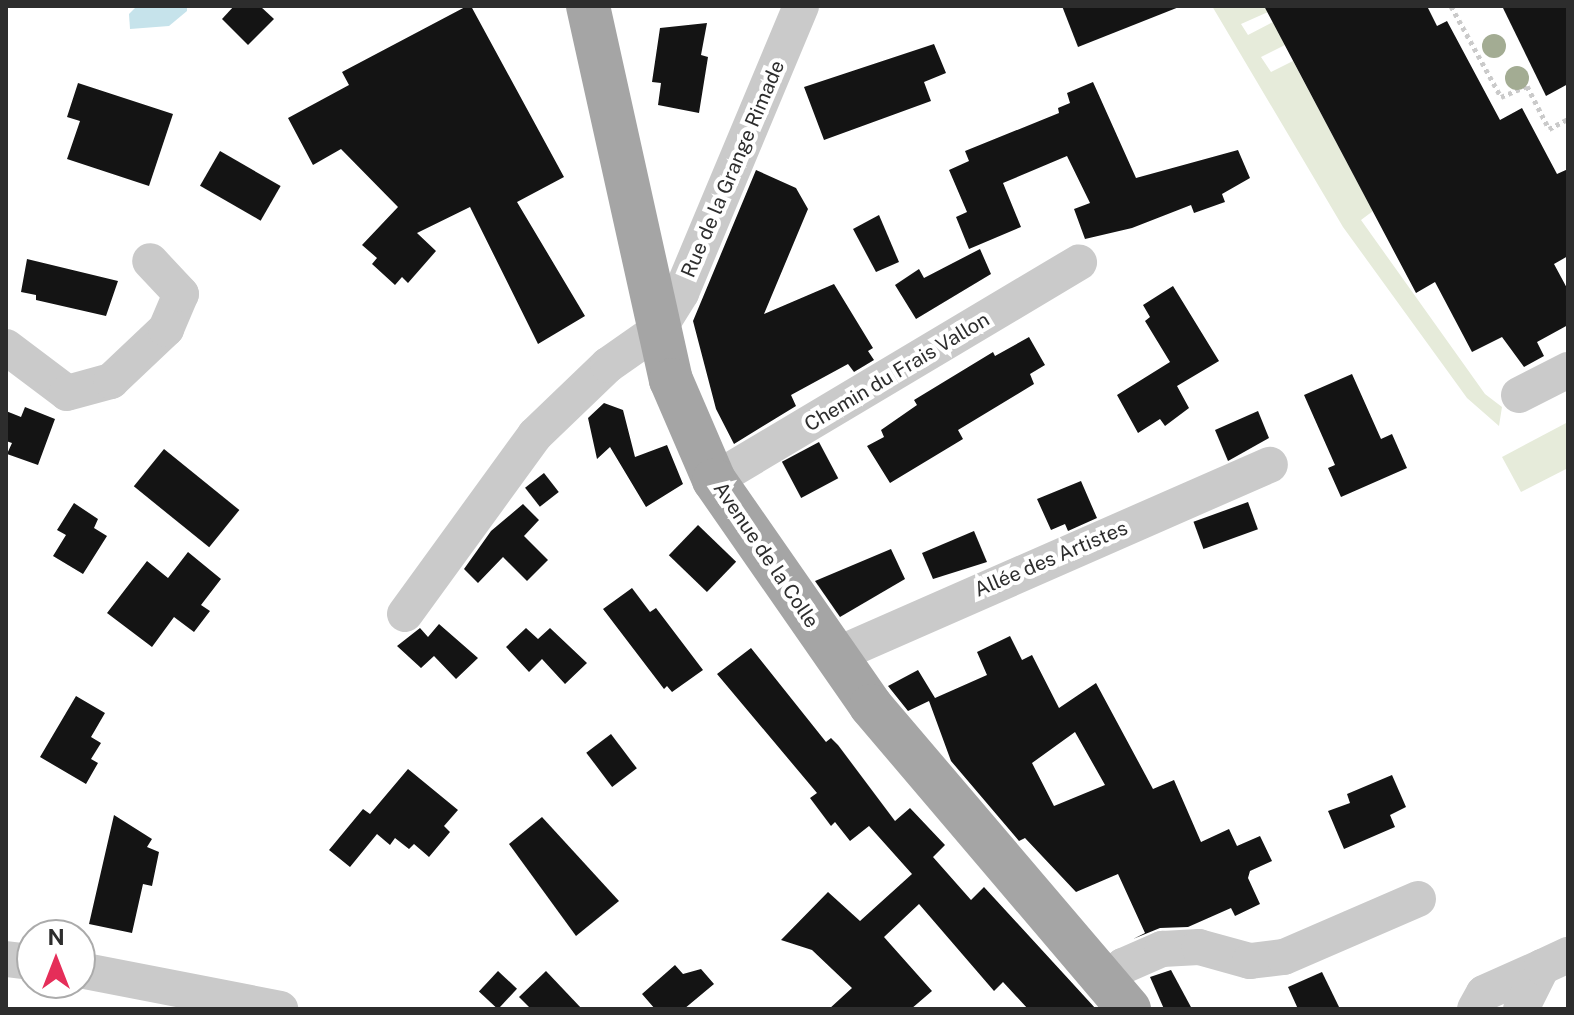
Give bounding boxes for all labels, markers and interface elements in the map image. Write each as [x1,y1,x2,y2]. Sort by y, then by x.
street label: Rue de la Grange Rimade [676,56,790,282]
street label: Chemin du Frais Vallon [800,307,994,437]
street label: Avenue de la Colle [708,477,824,633]
street label: Allée des Artistes [971,516,1131,602]
north arrow [16,919,96,999]
text: N [47,924,65,950]

